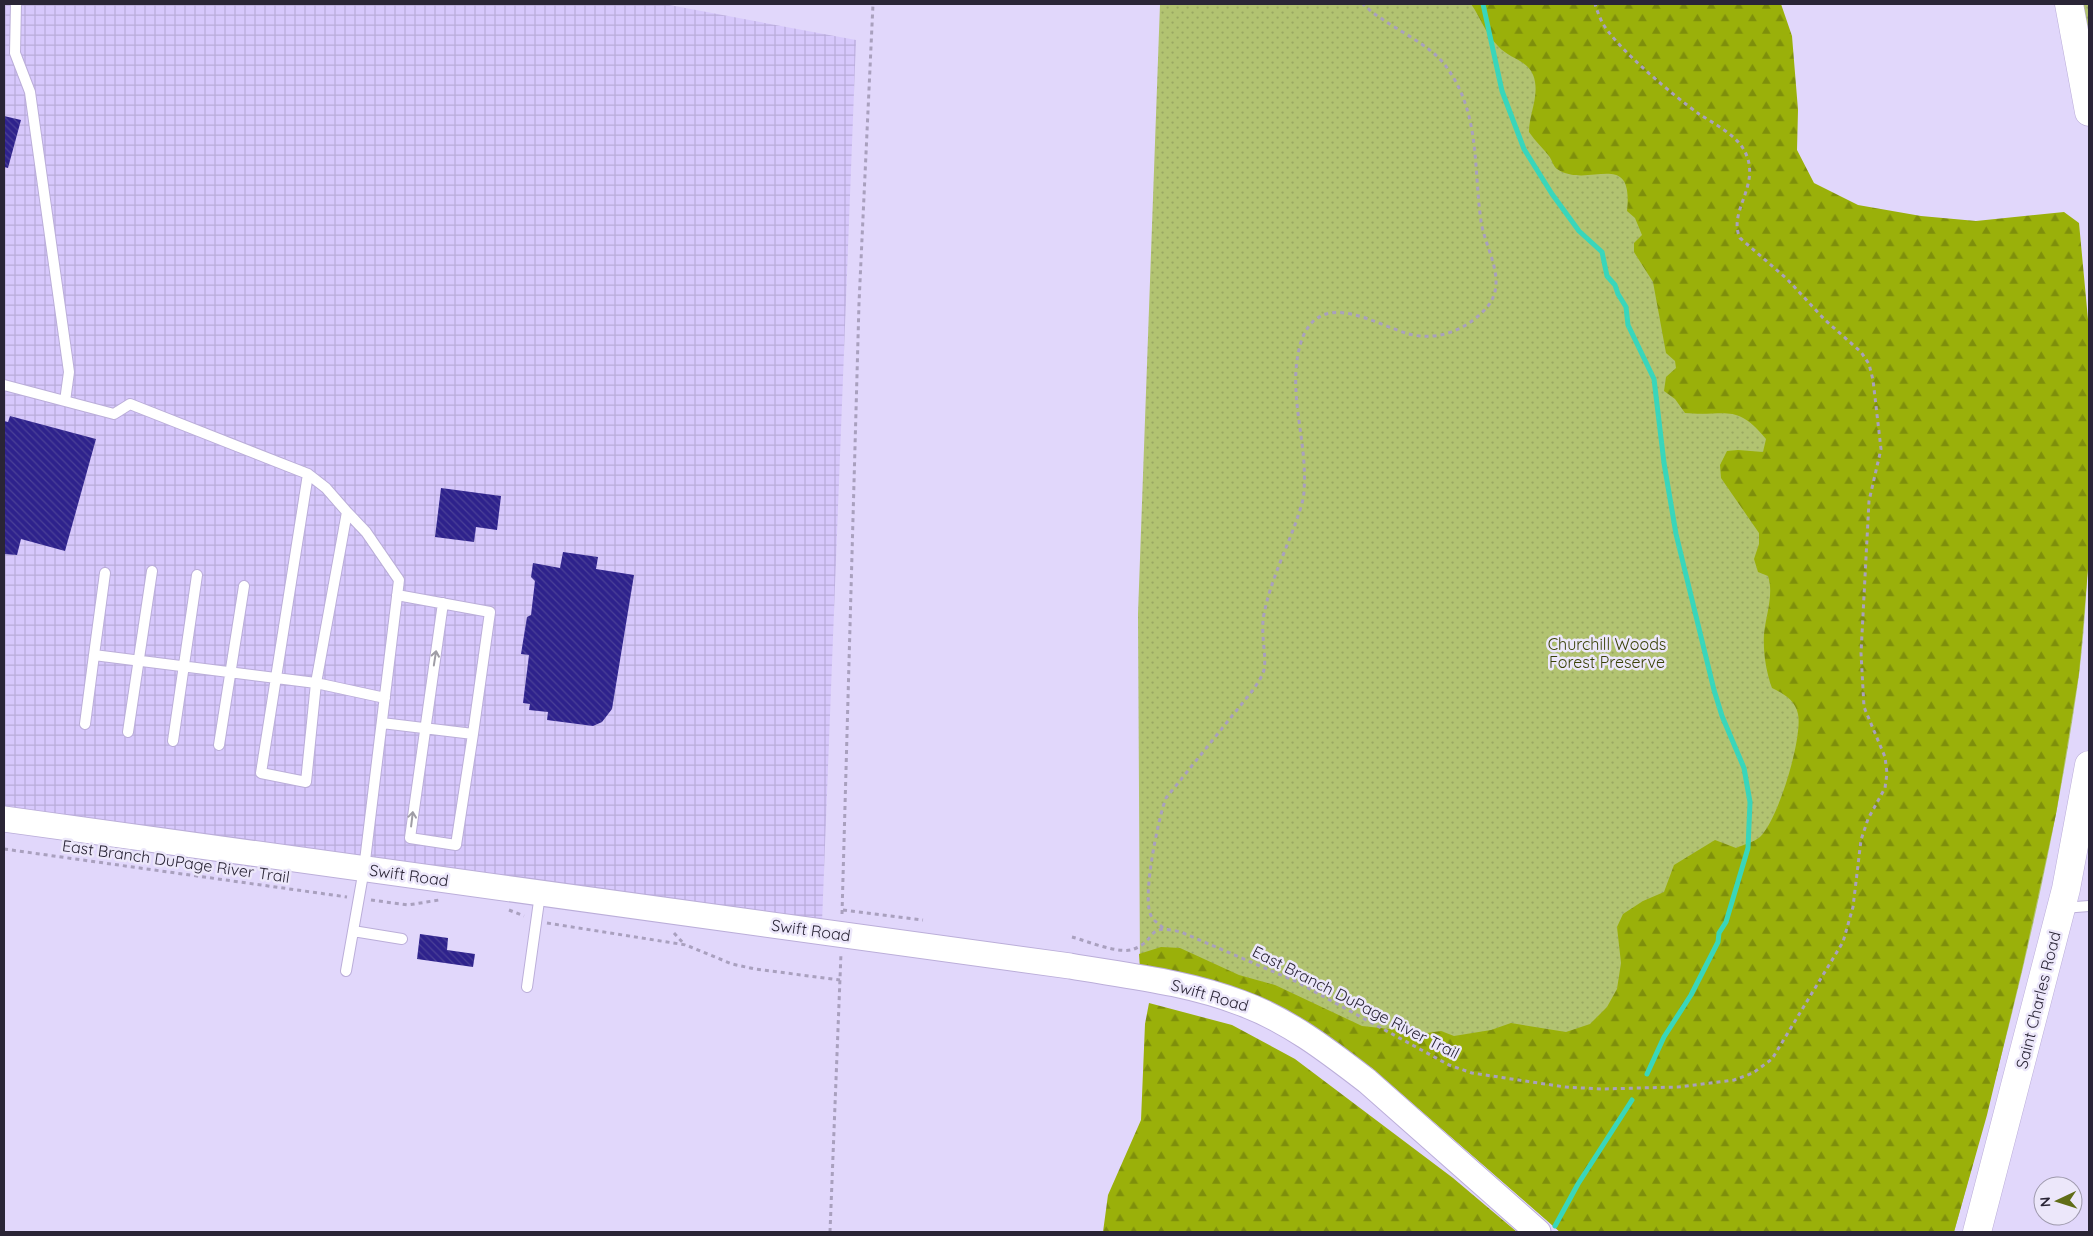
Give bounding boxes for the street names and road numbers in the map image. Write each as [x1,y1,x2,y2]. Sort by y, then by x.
street label: East Branch DuPage River Trail [61,835,291,887]
street label: Swift Road [368,860,450,890]
street label: Swift Road [770,915,852,945]
street label: Saint Charles Road [2011,929,2065,1071]
street label: East Branch DuPage River Trail [1249,941,1463,1063]
street label: Swift Road [1169,974,1251,1016]

